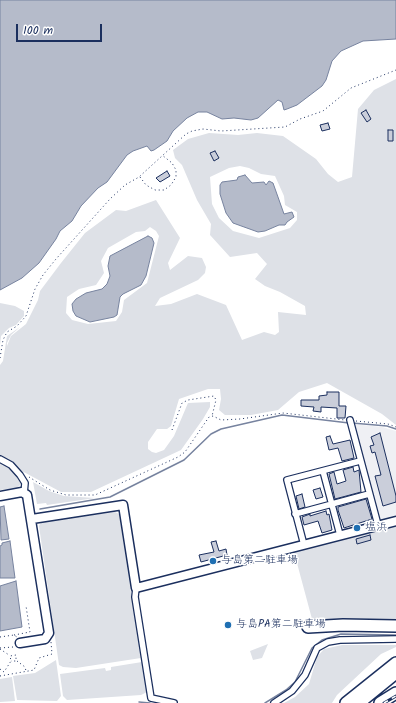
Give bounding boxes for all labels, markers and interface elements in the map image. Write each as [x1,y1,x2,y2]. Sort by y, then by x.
scale bar [18,16,104,42]
text: 100 m [23,21,53,40]
place label: 塩浜 [365,521,387,535]
marker: 塩浜 [352,523,362,533]
place label: 与島第二駐車場 [221,554,298,568]
marker: 与島第二駐車場 [208,556,218,566]
place label: 与島PA第二駐車場 [236,618,326,632]
marker: 与島PA第二駐車場 [223,620,233,630]

